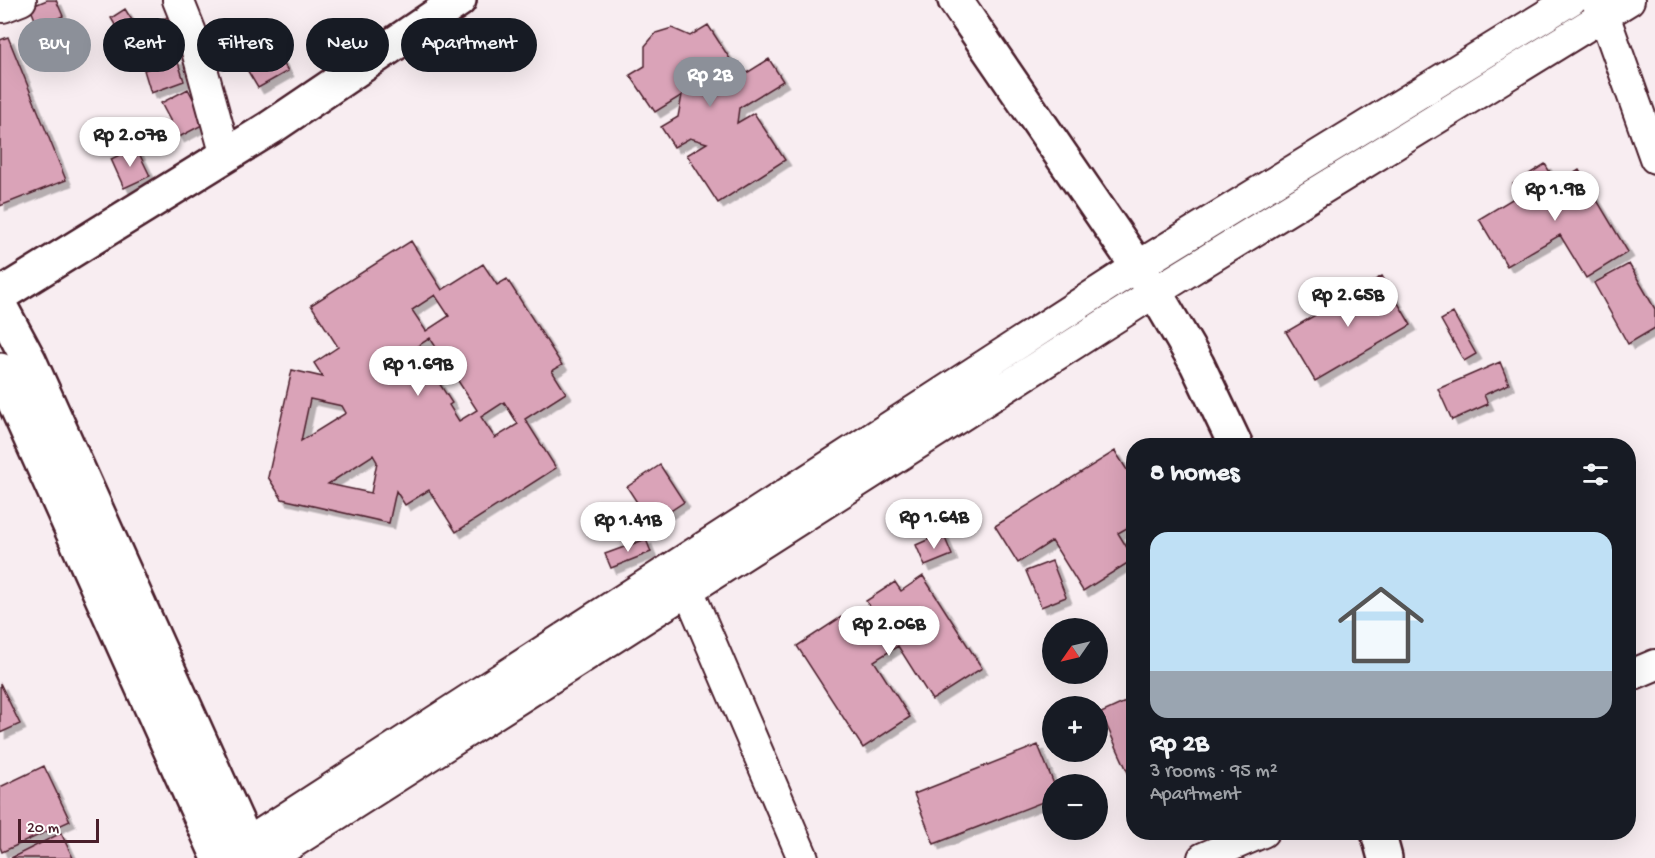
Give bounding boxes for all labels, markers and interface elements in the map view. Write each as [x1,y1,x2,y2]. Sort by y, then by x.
chip: Buy [18,18,91,72]
chip: Rent [103,18,185,72]
chip: Filters [197,18,294,72]
chip: New [306,18,389,72]
chip: Apartment [401,18,537,72]
pin: Rp 2B [668,57,752,108]
text: Rp 2B [687,65,733,88]
pin: Rp 2.07B [68,117,192,168]
text: Rp 2.07B [93,125,167,148]
pin: Rp 1.9B [1500,171,1610,222]
text: Rp 1.9B [1525,179,1585,202]
pin: Rp 2.65B [1286,277,1410,328]
text: Rp 2.65B [1312,285,1384,308]
pin: Rp 1.69B [356,346,480,397]
text: Rp 1.69B [383,354,453,377]
icon: filters [1579,458,1612,491]
text: 8 homes [1150,459,1239,490]
pin: Rp 1.64B [872,499,996,550]
pin: Rp 1.41B [566,502,690,553]
text: Rp 1.64B [899,507,969,530]
text: Rp 1.41B [594,510,662,533]
icon: home [1327,571,1435,679]
pin: Rp 2.06B [827,606,951,657]
text: Rp 2.06B [853,614,925,637]
north arrow [1042,618,1108,684]
map controls [1042,618,1108,840]
button: + [1042,696,1108,762]
text: Rp 2B [1150,730,1209,761]
text: 3 rooms · 95 m² [1150,761,1278,784]
button: − [1042,774,1108,840]
text: Apartment [1150,784,1240,807]
scale bar [18,816,99,844]
text: 20 m [27,820,59,839]

